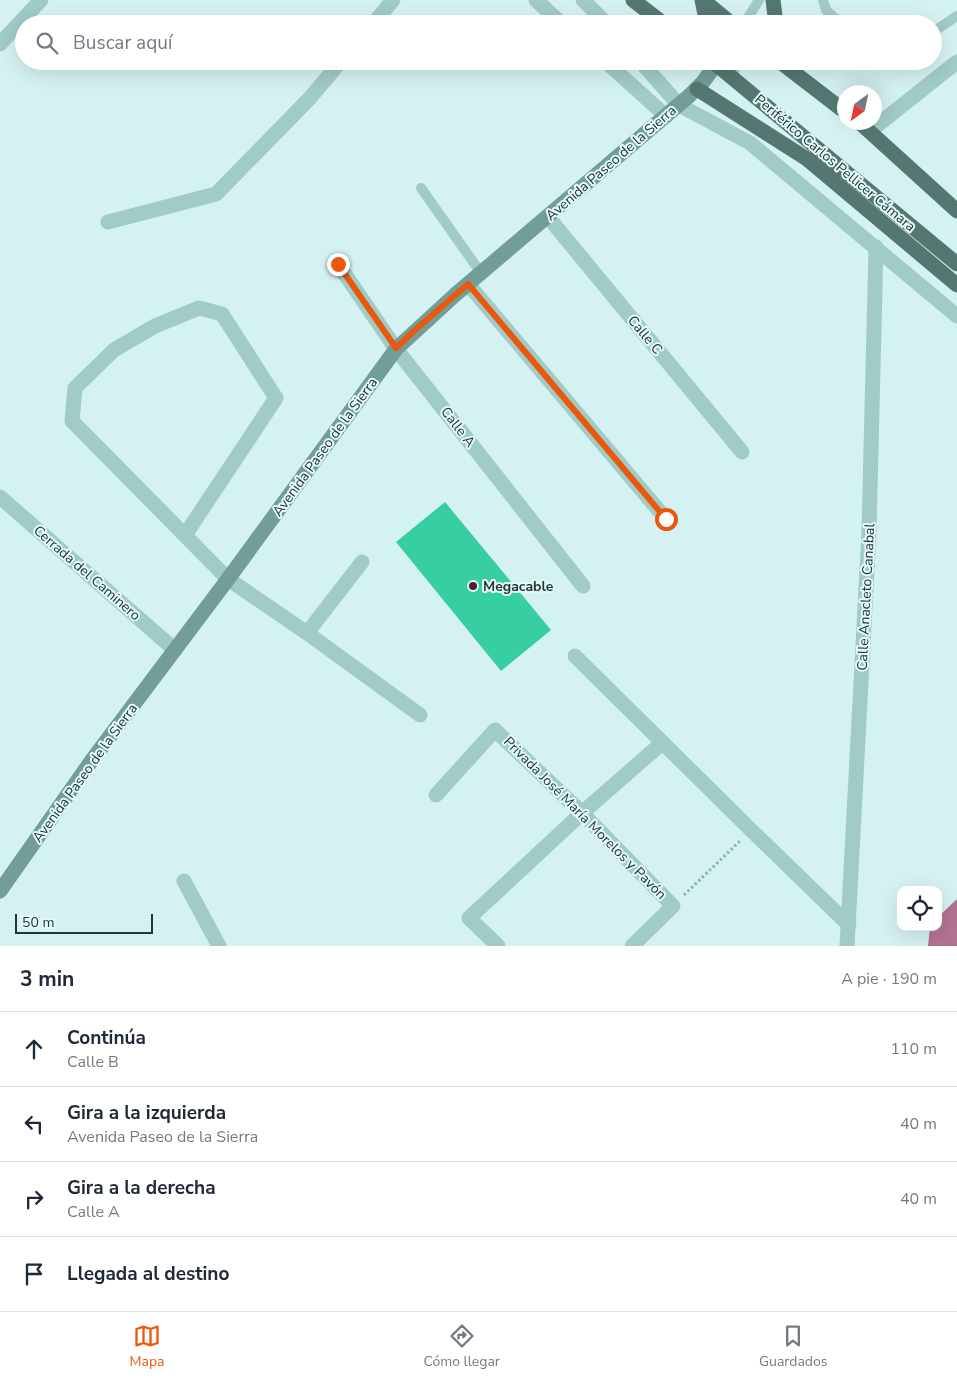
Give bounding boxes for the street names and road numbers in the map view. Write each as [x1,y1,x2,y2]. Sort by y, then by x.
street label: Periférico Carlos Pellicer Cámara [751,90,919,236]
street label: Avenida Paseo de la Sierra [542,101,680,225]
street label: Calle C [623,312,667,358]
street label: Avenida Paseo de la Sierra [268,374,382,520]
street label: Calle A [436,403,480,451]
street label: Cerrada del Caminero [29,521,145,625]
street label: Calle Anacleto Canabal [853,522,879,671]
street label: Avenida Paseo de la Sierra [28,700,142,846]
street label: Privada José María Morelos y Pavón [499,732,671,904]

